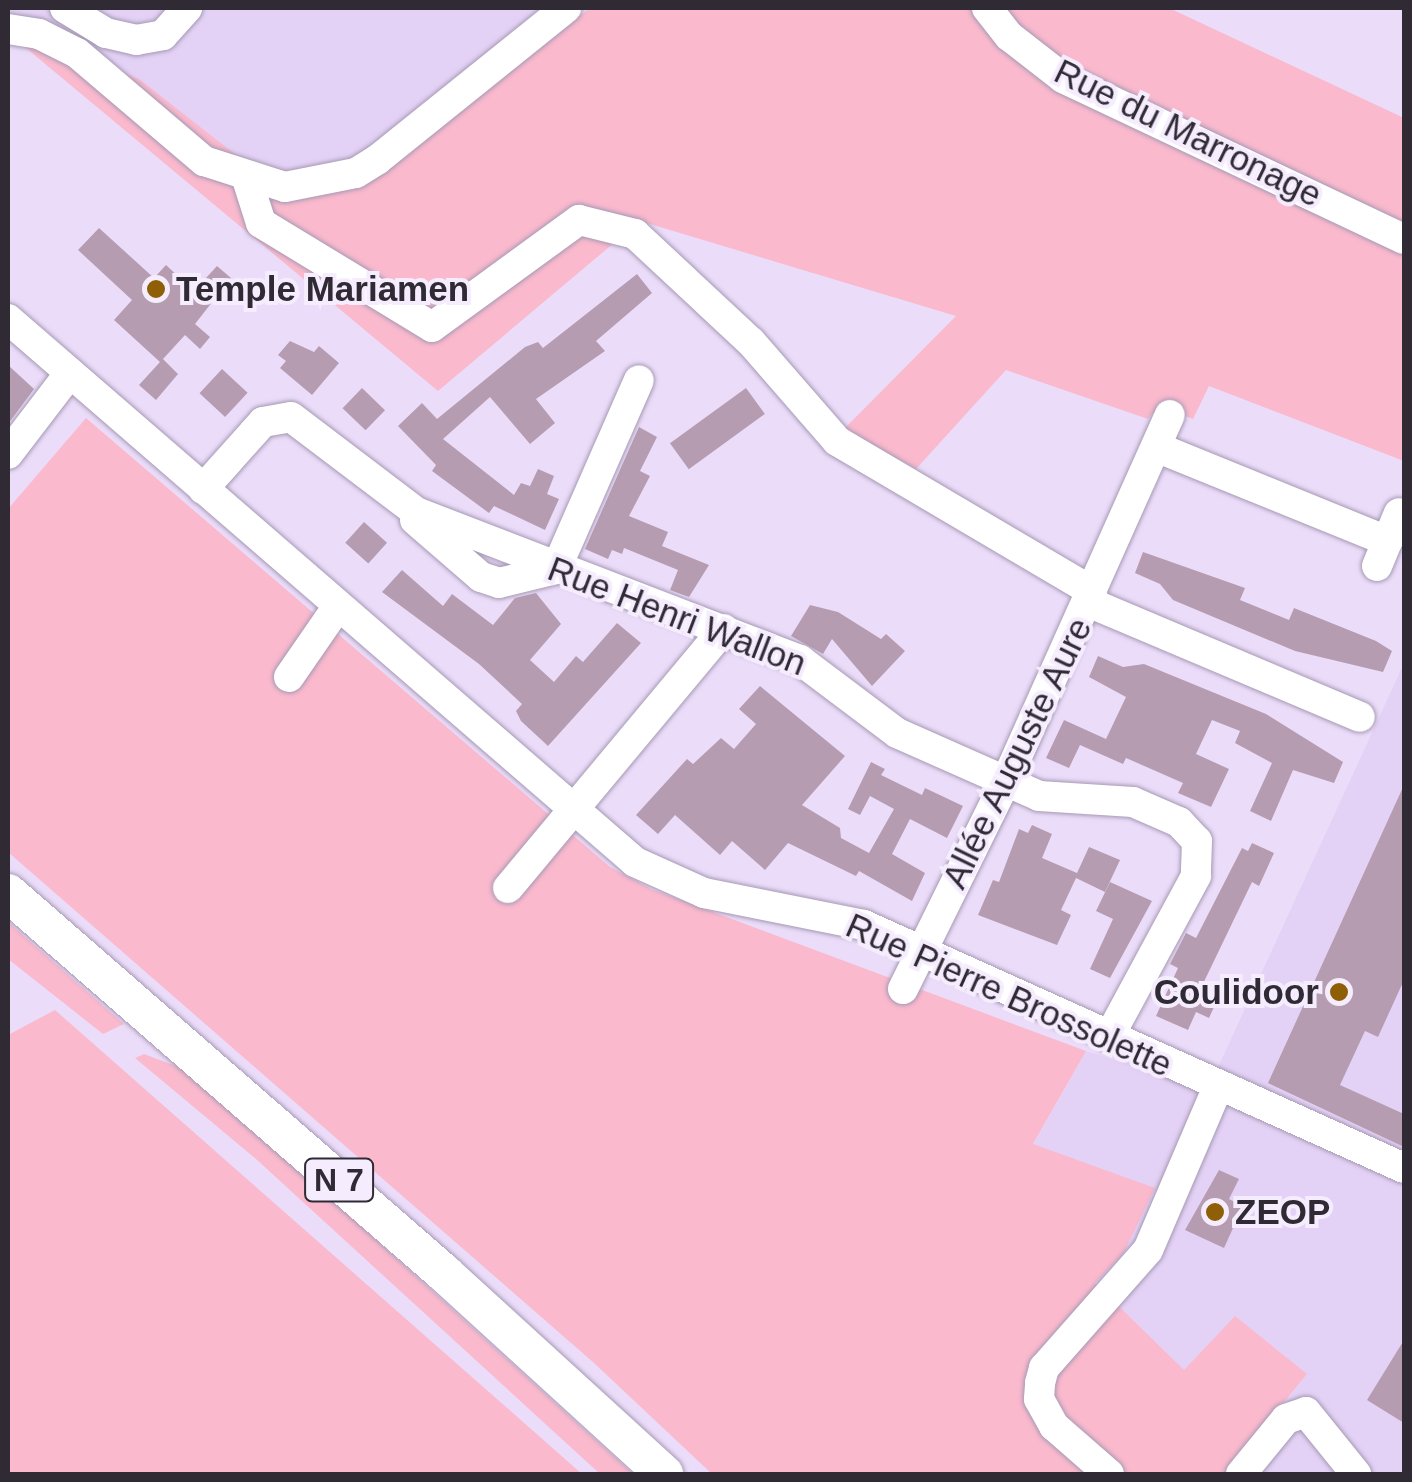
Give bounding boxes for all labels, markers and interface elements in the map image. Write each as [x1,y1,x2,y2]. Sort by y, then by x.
street label: Rue du Marronage [1048,50,1328,216]
place label: Temple Mariamen [176,268,469,310]
marker: Temple Mariamen [145,278,167,300]
street label: Rue Henri Wallon [542,547,812,685]
street label: Allée Auguste Aure [932,609,1102,897]
street label: Rue Pierre Brossolette [840,904,1178,1086]
place label: Coulidoor [1154,971,1319,1013]
marker: Coulidoor [1328,981,1350,1003]
road number: N 7 [304,1153,374,1207]
place label: ZEOP [1235,1191,1330,1233]
marker: ZEOP [1204,1201,1226,1223]

